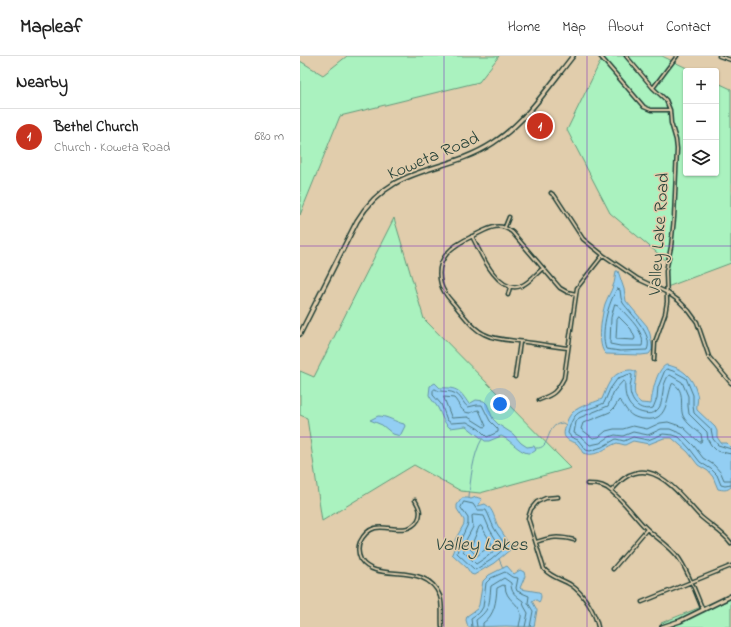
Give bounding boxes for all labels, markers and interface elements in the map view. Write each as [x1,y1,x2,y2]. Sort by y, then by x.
text: Mapleaf [20,14,82,41]
text: Home [508,17,540,38]
text: Map [562,17,586,38]
text: About [608,17,644,38]
text: Contact [666,17,711,38]
map controls [683,68,719,176]
button: + [683,68,719,104]
text: Nearby [16,70,68,95]
button: − [683,104,719,140]
pin: 1 [527,111,553,141]
text: Bethel Church [54,116,138,138]
street label: Koweta Road [384,126,484,188]
text: 1 [27,127,31,146]
text: 680 m [254,127,284,146]
text: Church · Koweta Road [54,138,170,157]
button: layers [683,140,719,176]
street label: Valley Lake Road [643,172,677,297]
your location [490,394,510,414]
water label: Valley Lakes [434,532,528,559]

